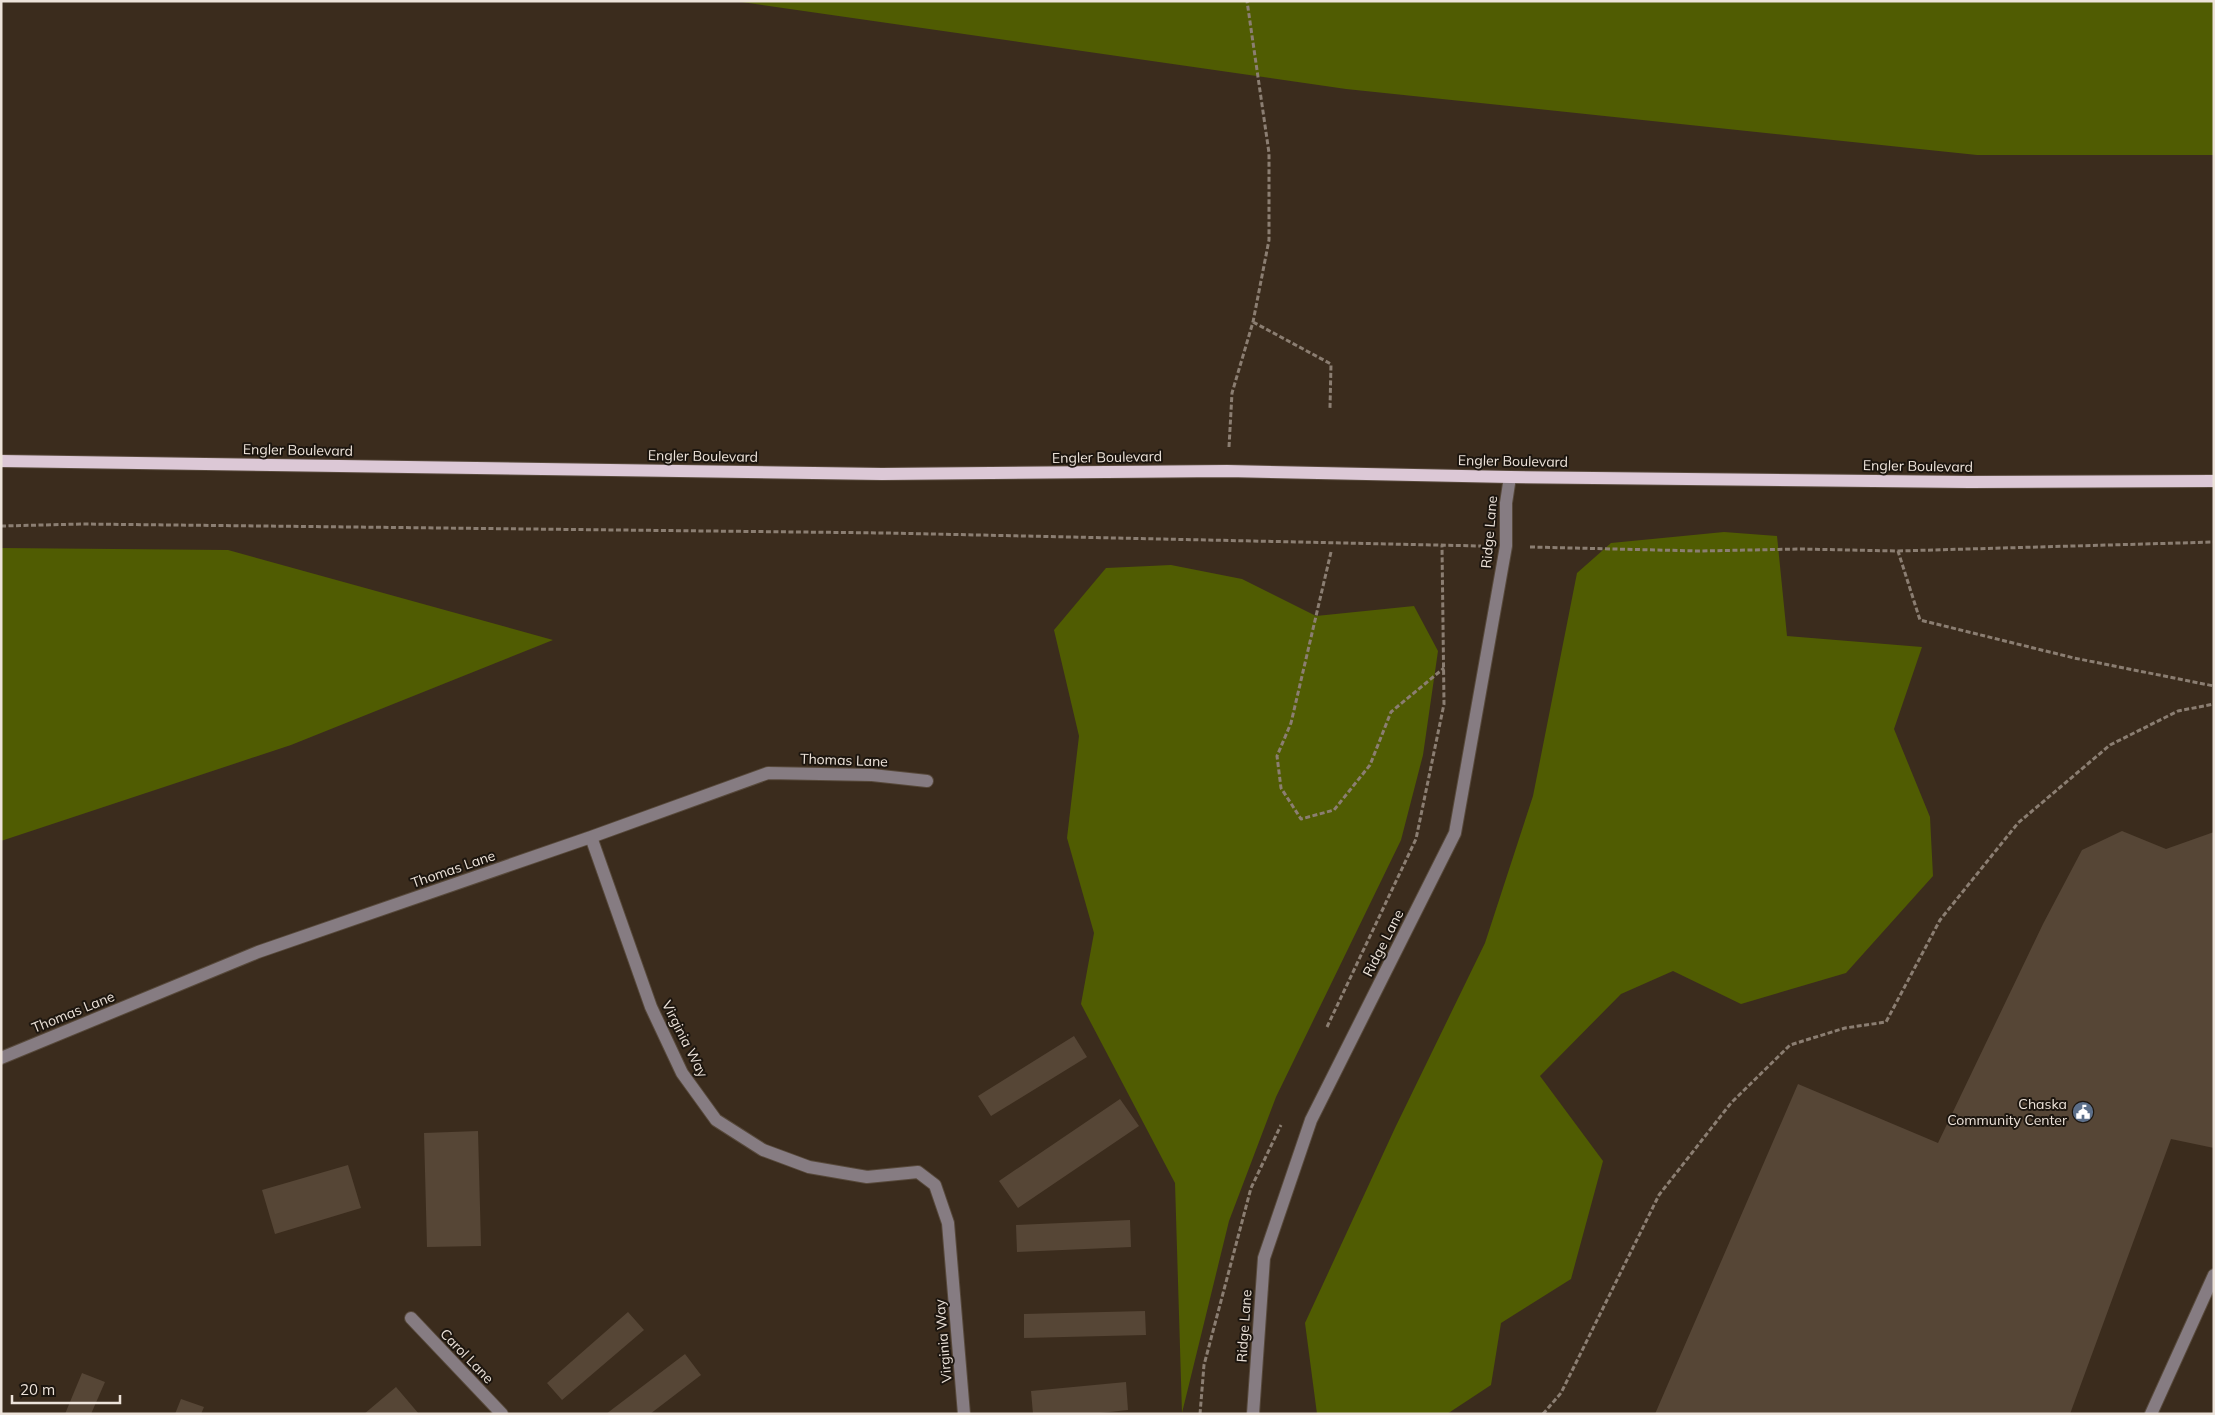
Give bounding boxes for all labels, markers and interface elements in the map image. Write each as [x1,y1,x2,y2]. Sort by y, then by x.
street label: Engler Boulevard [243,440,353,460]
street label: Engler Boulevard [648,446,758,466]
street label: Engler Boulevard [1052,447,1162,467]
street label: Engler Boulevard [1458,451,1568,471]
street label: Engler Boulevard [1863,456,1973,476]
street label: Ridge Lane [1477,495,1501,569]
street label: Thomas Lane [800,749,888,771]
street label: Thomas Lane [409,846,497,892]
street label: Ridge Lane [1358,906,1408,980]
street label: Thomas Lane [29,987,117,1037]
street label: Virginia Way [658,997,712,1081]
place label: Chaska Community Center [1947,1095,2068,1129]
public building icon: Chaska Community Center [2071,1100,2095,1124]
street label: Ridge Lane [1232,1289,1256,1363]
street label: Virginia Way [930,1298,956,1384]
street label: Carol Lane [436,1325,498,1387]
scale bar [12,1372,120,1404]
text: 20 m [20,1380,55,1399]

